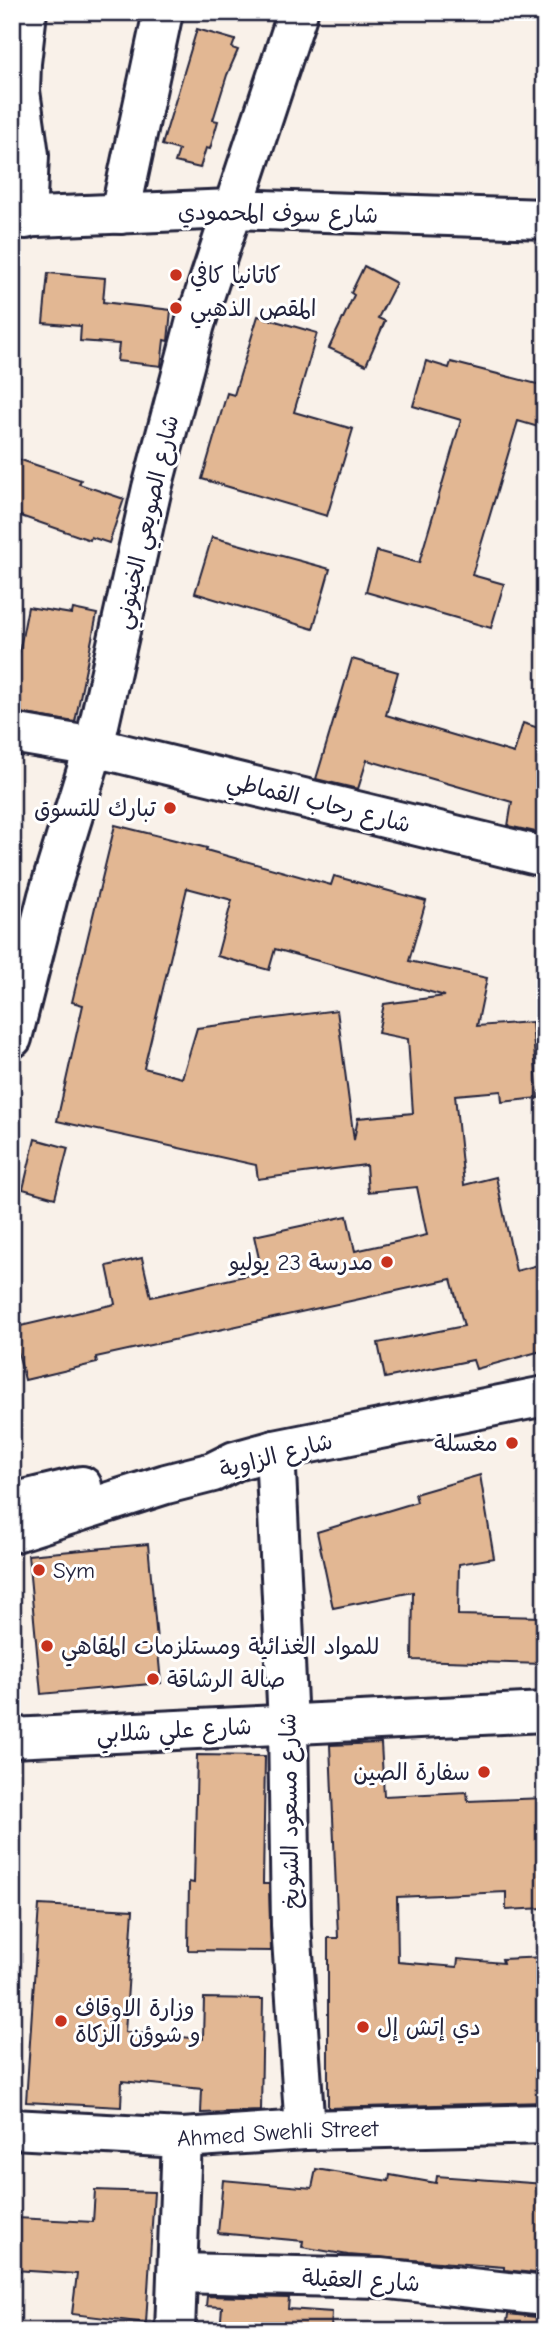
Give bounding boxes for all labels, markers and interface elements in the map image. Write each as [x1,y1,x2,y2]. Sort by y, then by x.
street label: شارع سوف المحمودي [177,198,378,232]
place label: كاتانيا كافي [190,261,281,292]
marker: كاتانيا كافي [168,267,184,283]
place label: المقص الذهبي [190,295,316,329]
marker: المقص الذهبي [168,300,184,316]
street label: شارع الصويعي الخيتوني [109,413,191,633]
street label: شارع رحاب القماطي [223,767,413,845]
place label: تبارك للتسوق [34,795,156,823]
marker: تبارك للتسوق [162,800,178,816]
place label: مدرسة 23 يوليو [228,1249,373,1276]
marker: مدرسة 23 يوليو [379,1254,395,1270]
street label: شارع الزاوية [217,1427,336,1485]
place label: مغسلة [434,1430,498,1457]
marker: مغسلة [504,1435,520,1451]
place label: Sym [53,1557,95,1584]
marker: Sym [31,1562,47,1578]
place label: للمواد الغذائية ومستلزمات المقاهي [61,1633,379,1667]
marker: للمواد الغذائية ومستلزمات المقاهي [39,1638,55,1654]
place label: صالة الرشاقة [167,1666,285,1693]
marker: صالة الرشاقة [145,1671,161,1687]
street label: شارع علي شلابي [96,1713,253,1755]
street label: شارع مسعود الشويخ [274,1713,307,1909]
place label: سفارة الصين [353,1759,470,1786]
marker: سفارة الصين [476,1764,492,1780]
place label: وزارة الاوقاف و شوؤن الزكاة [75,1995,201,2048]
marker: وزارة الاوقاف و شوؤن الزكاة [53,2013,69,2029]
place label: دي إتش إل [377,2014,481,2044]
marker: دي إتش إل [355,2019,371,2035]
street label: Ahmed Swehli Street [176,2115,380,2152]
street label: شارع العقيلة [301,2264,421,2299]

